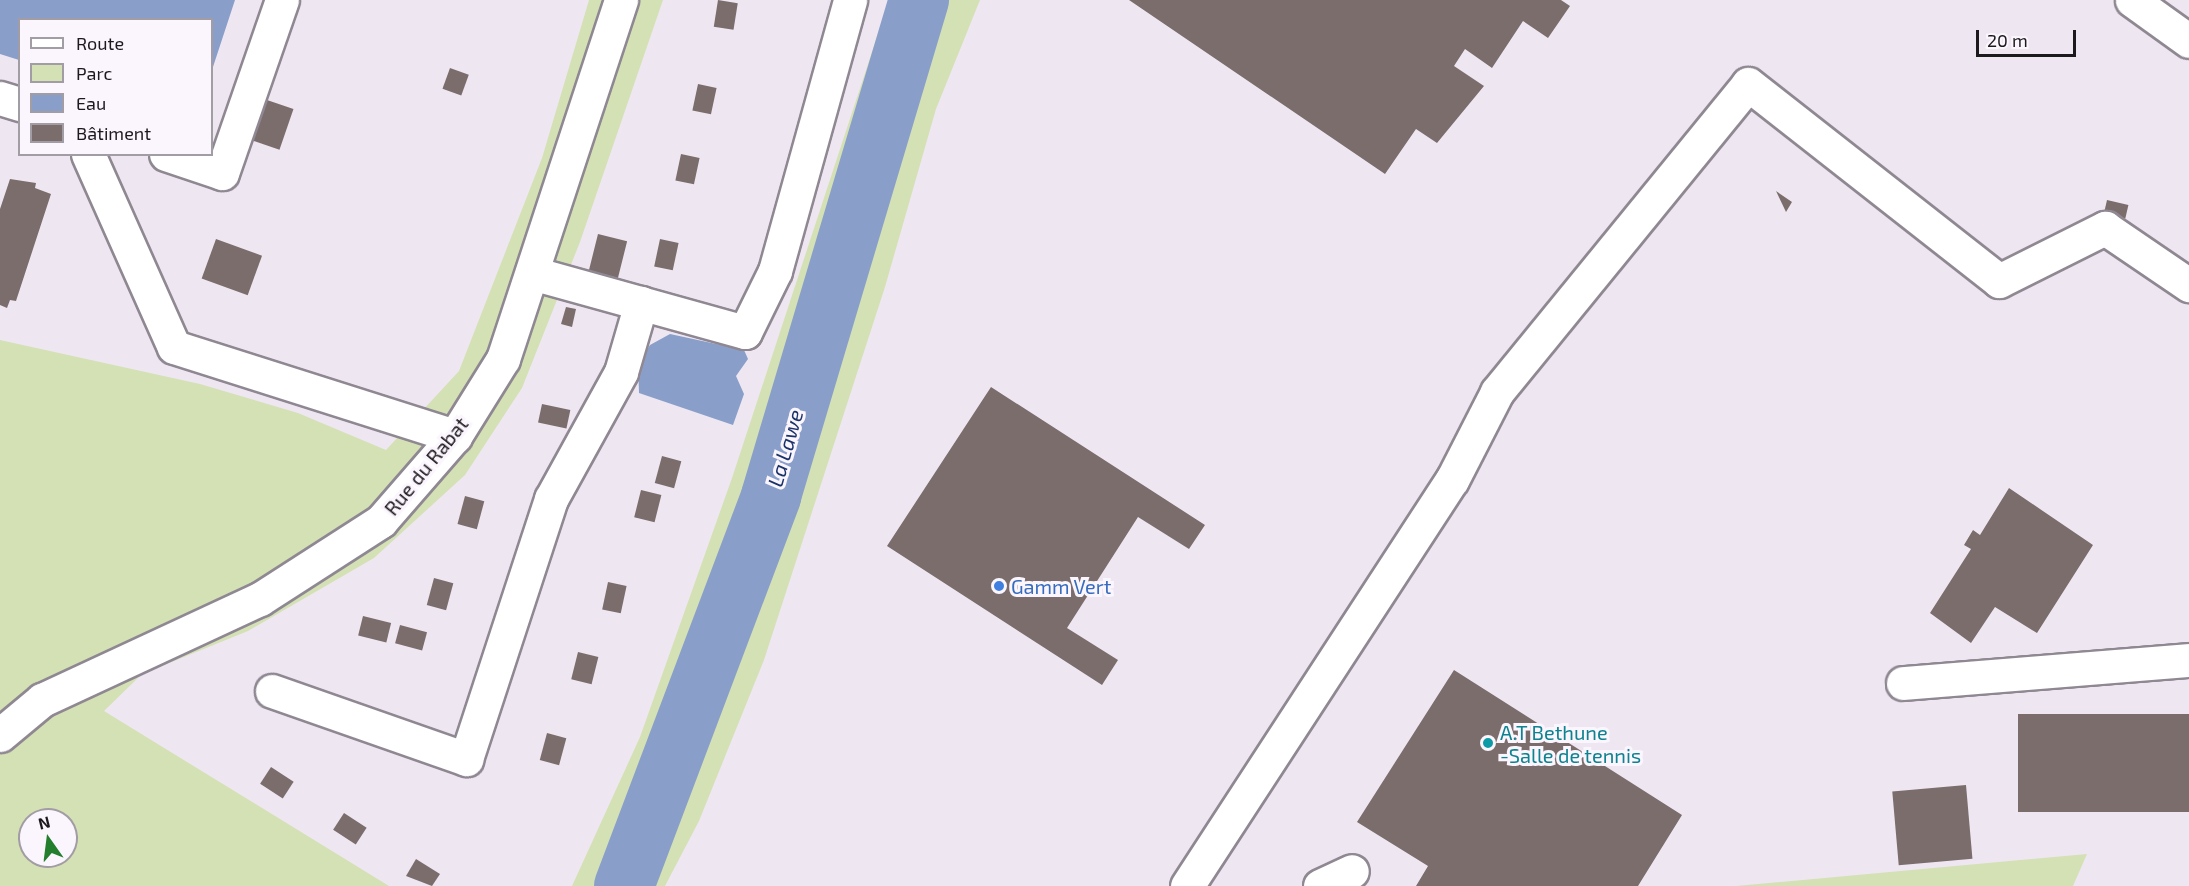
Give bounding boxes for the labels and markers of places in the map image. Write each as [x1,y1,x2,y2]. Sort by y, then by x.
place label: Gamm Vert [1011,574,1112,598]
marker: Gamm Vert [992,579,1006,593]
place label: A.T Bethune -Salle de tennis [1500,720,1641,767]
marker: A.T Bethune -Salle de tennis [1481,736,1495,750]

